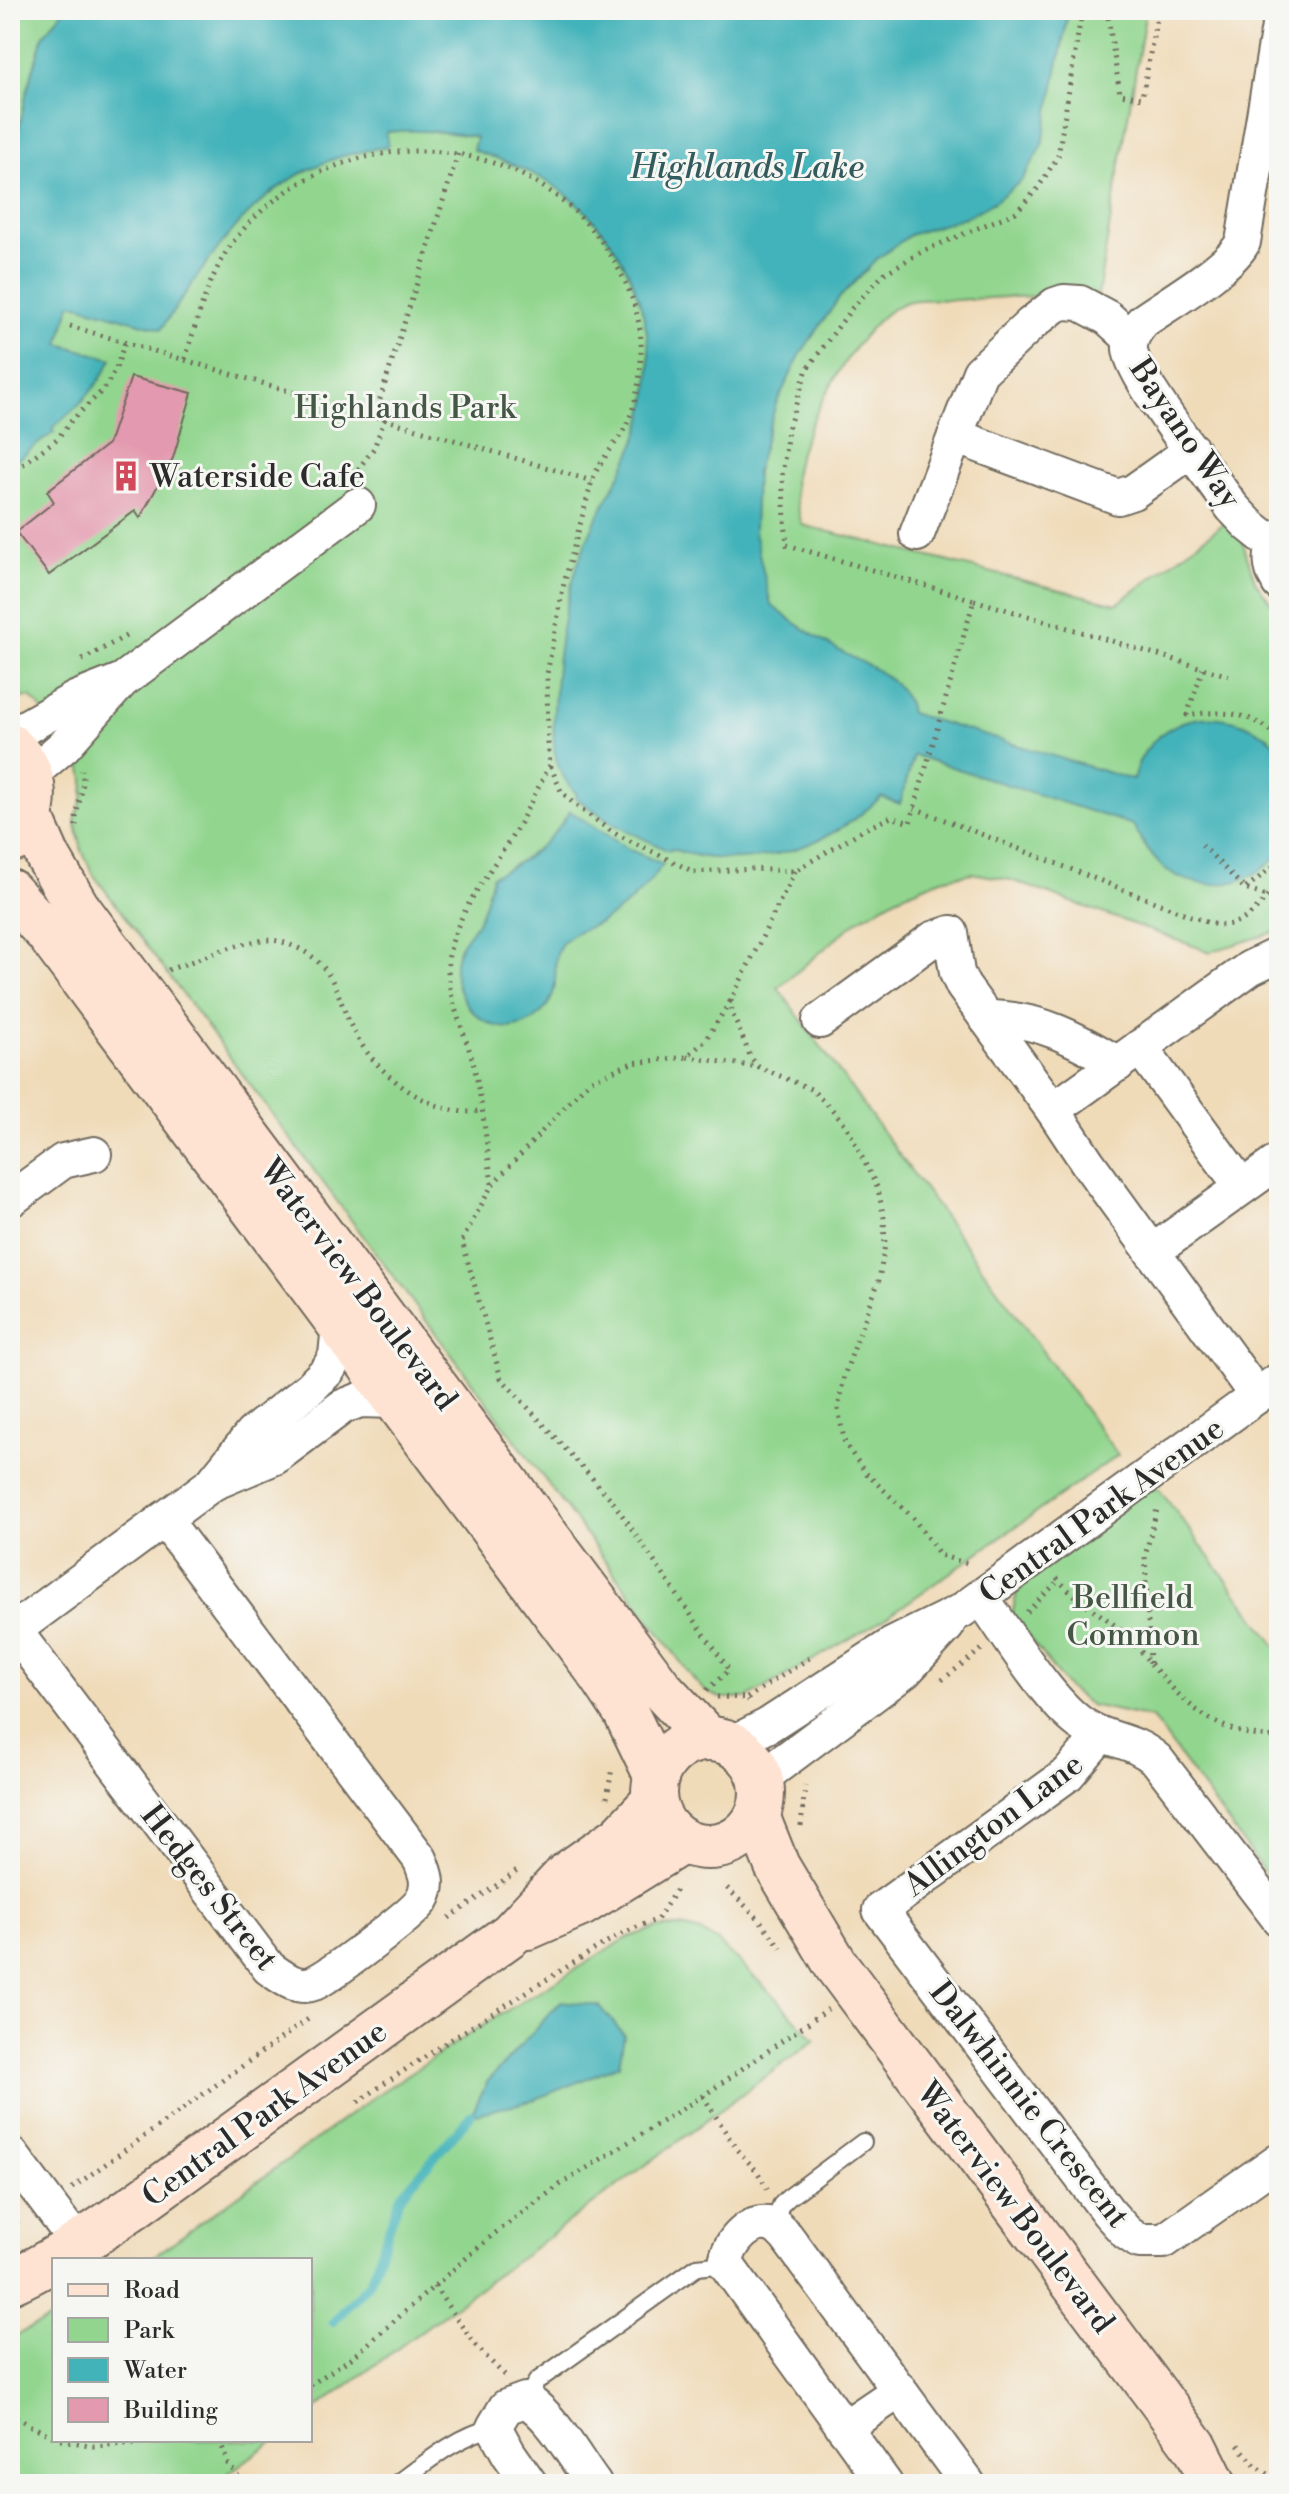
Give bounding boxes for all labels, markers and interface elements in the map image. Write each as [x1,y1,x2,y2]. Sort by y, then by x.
water label: Highlands Lake [629,147,864,189]
street label: Bayano Way [1120,350,1250,516]
park label: Highlands Park [294,388,518,428]
place label: Waterside Cafe [149,457,365,497]
building icon: Waterside Cafe [109,459,143,493]
street label: Waterview Boulevard [250,1150,466,1418]
street label: Central Park Avenue [971,1408,1232,1613]
park label: Bellfield Common [1066,1578,1200,1655]
street label: Allington Lane [895,1744,1091,1906]
street label: Hedges Street [132,1797,286,1979]
street label: Dalwhinnie Crescent [920,1973,1138,2236]
street label: Central Park Avenue [134,2011,395,2216]
street label: Waterview Boulevard [907,2073,1123,2341]
legend [52,2258,312,2442]
text: Road [124,2276,180,2306]
text: Park [124,2316,175,2346]
text: Water [123,2356,187,2386]
text: Building [123,2396,218,2426]

